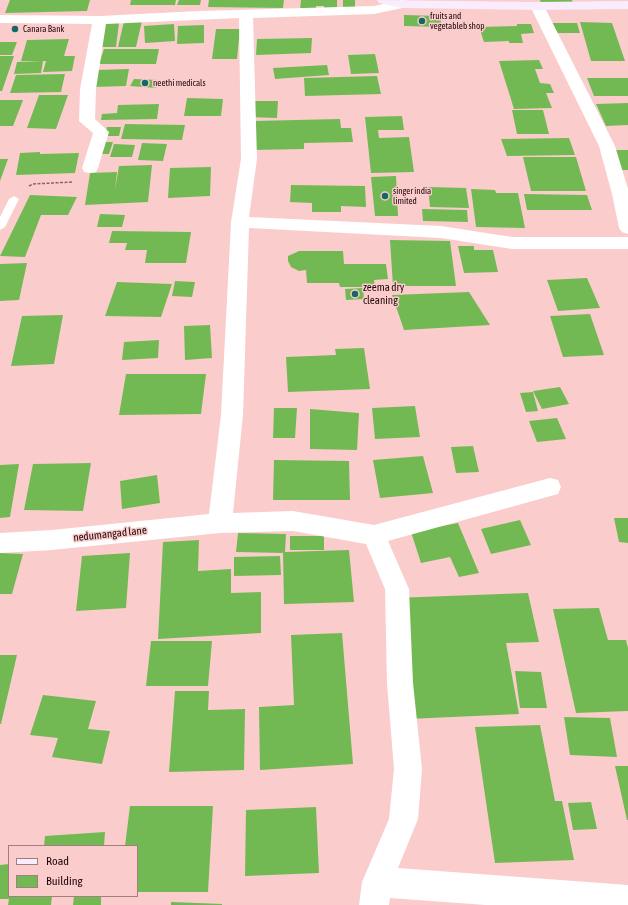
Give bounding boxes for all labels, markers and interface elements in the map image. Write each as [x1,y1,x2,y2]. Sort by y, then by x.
place label: fruits and vegetableb shop [430,11,484,32]
marker: fruits and vegetableb shop [417,16,427,26]
marker: Canara Bank [10,24,20,34]
place label: Canara Bank [23,24,64,34]
marker: neethi medicals [140,78,150,88]
place label: neethi medicals [153,78,206,88]
place label: singer india limited [393,186,431,207]
marker: singer india limited [380,191,390,201]
place label: zeema dry cleaning [363,281,404,307]
marker: zeema dry cleaning [350,289,360,299]
street label: nedumangad lane [73,524,147,544]
legend [8,845,138,897]
text: Road [46,854,69,868]
text: Building [46,874,83,888]

